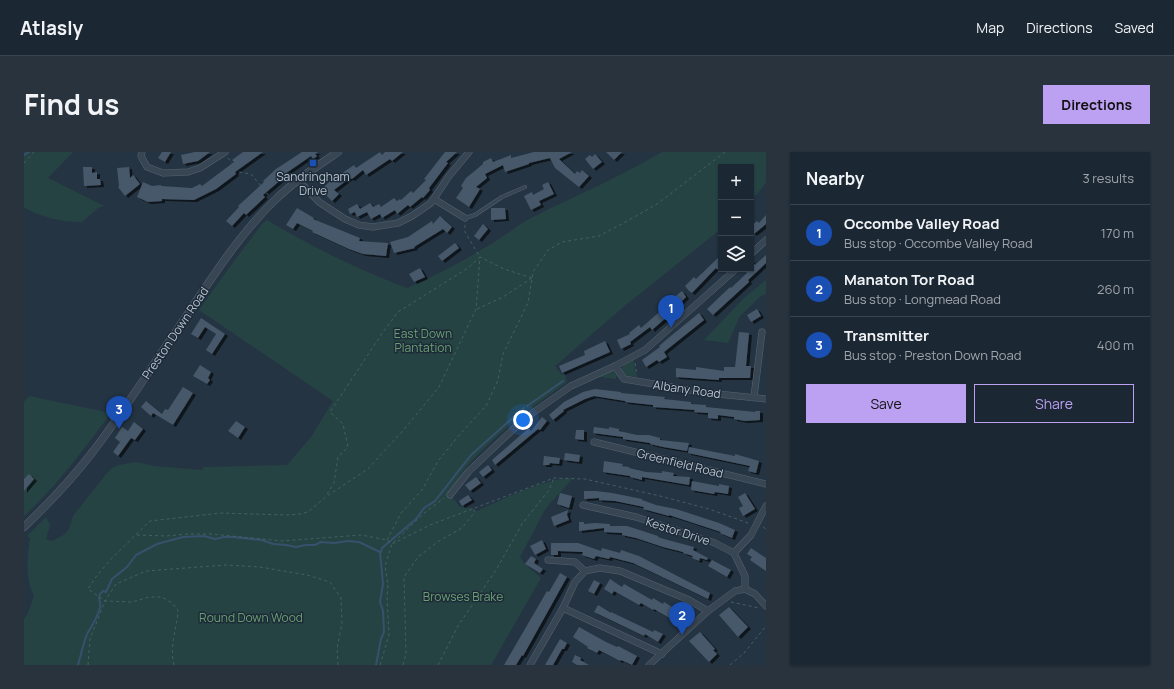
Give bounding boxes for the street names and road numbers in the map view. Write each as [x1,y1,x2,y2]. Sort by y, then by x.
street label: Preston Down Road [138,283,212,383]
street label: Albany Road [652,376,722,402]
street label: Greenfield Road [635,444,725,482]
street label: Kestor Drive [644,513,712,549]

